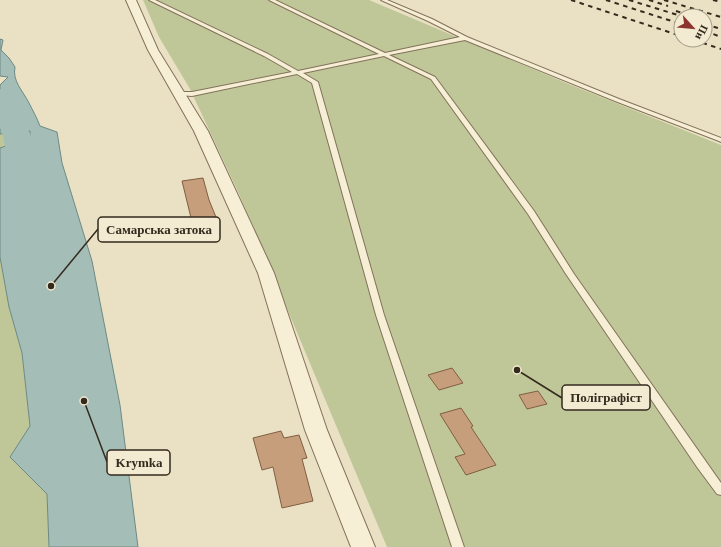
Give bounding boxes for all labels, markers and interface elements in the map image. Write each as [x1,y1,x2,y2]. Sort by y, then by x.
north arrow [673,8,713,48]
text: Пн [693,23,711,42]
callout: Самарська затока [98,217,220,242]
text: Самарська затока [106,222,212,237]
callout: Поліграфіст [562,385,650,410]
text: Поліграфіст [570,390,642,405]
callout: Krymka [107,450,170,475]
text: Krymka [116,455,163,470]

